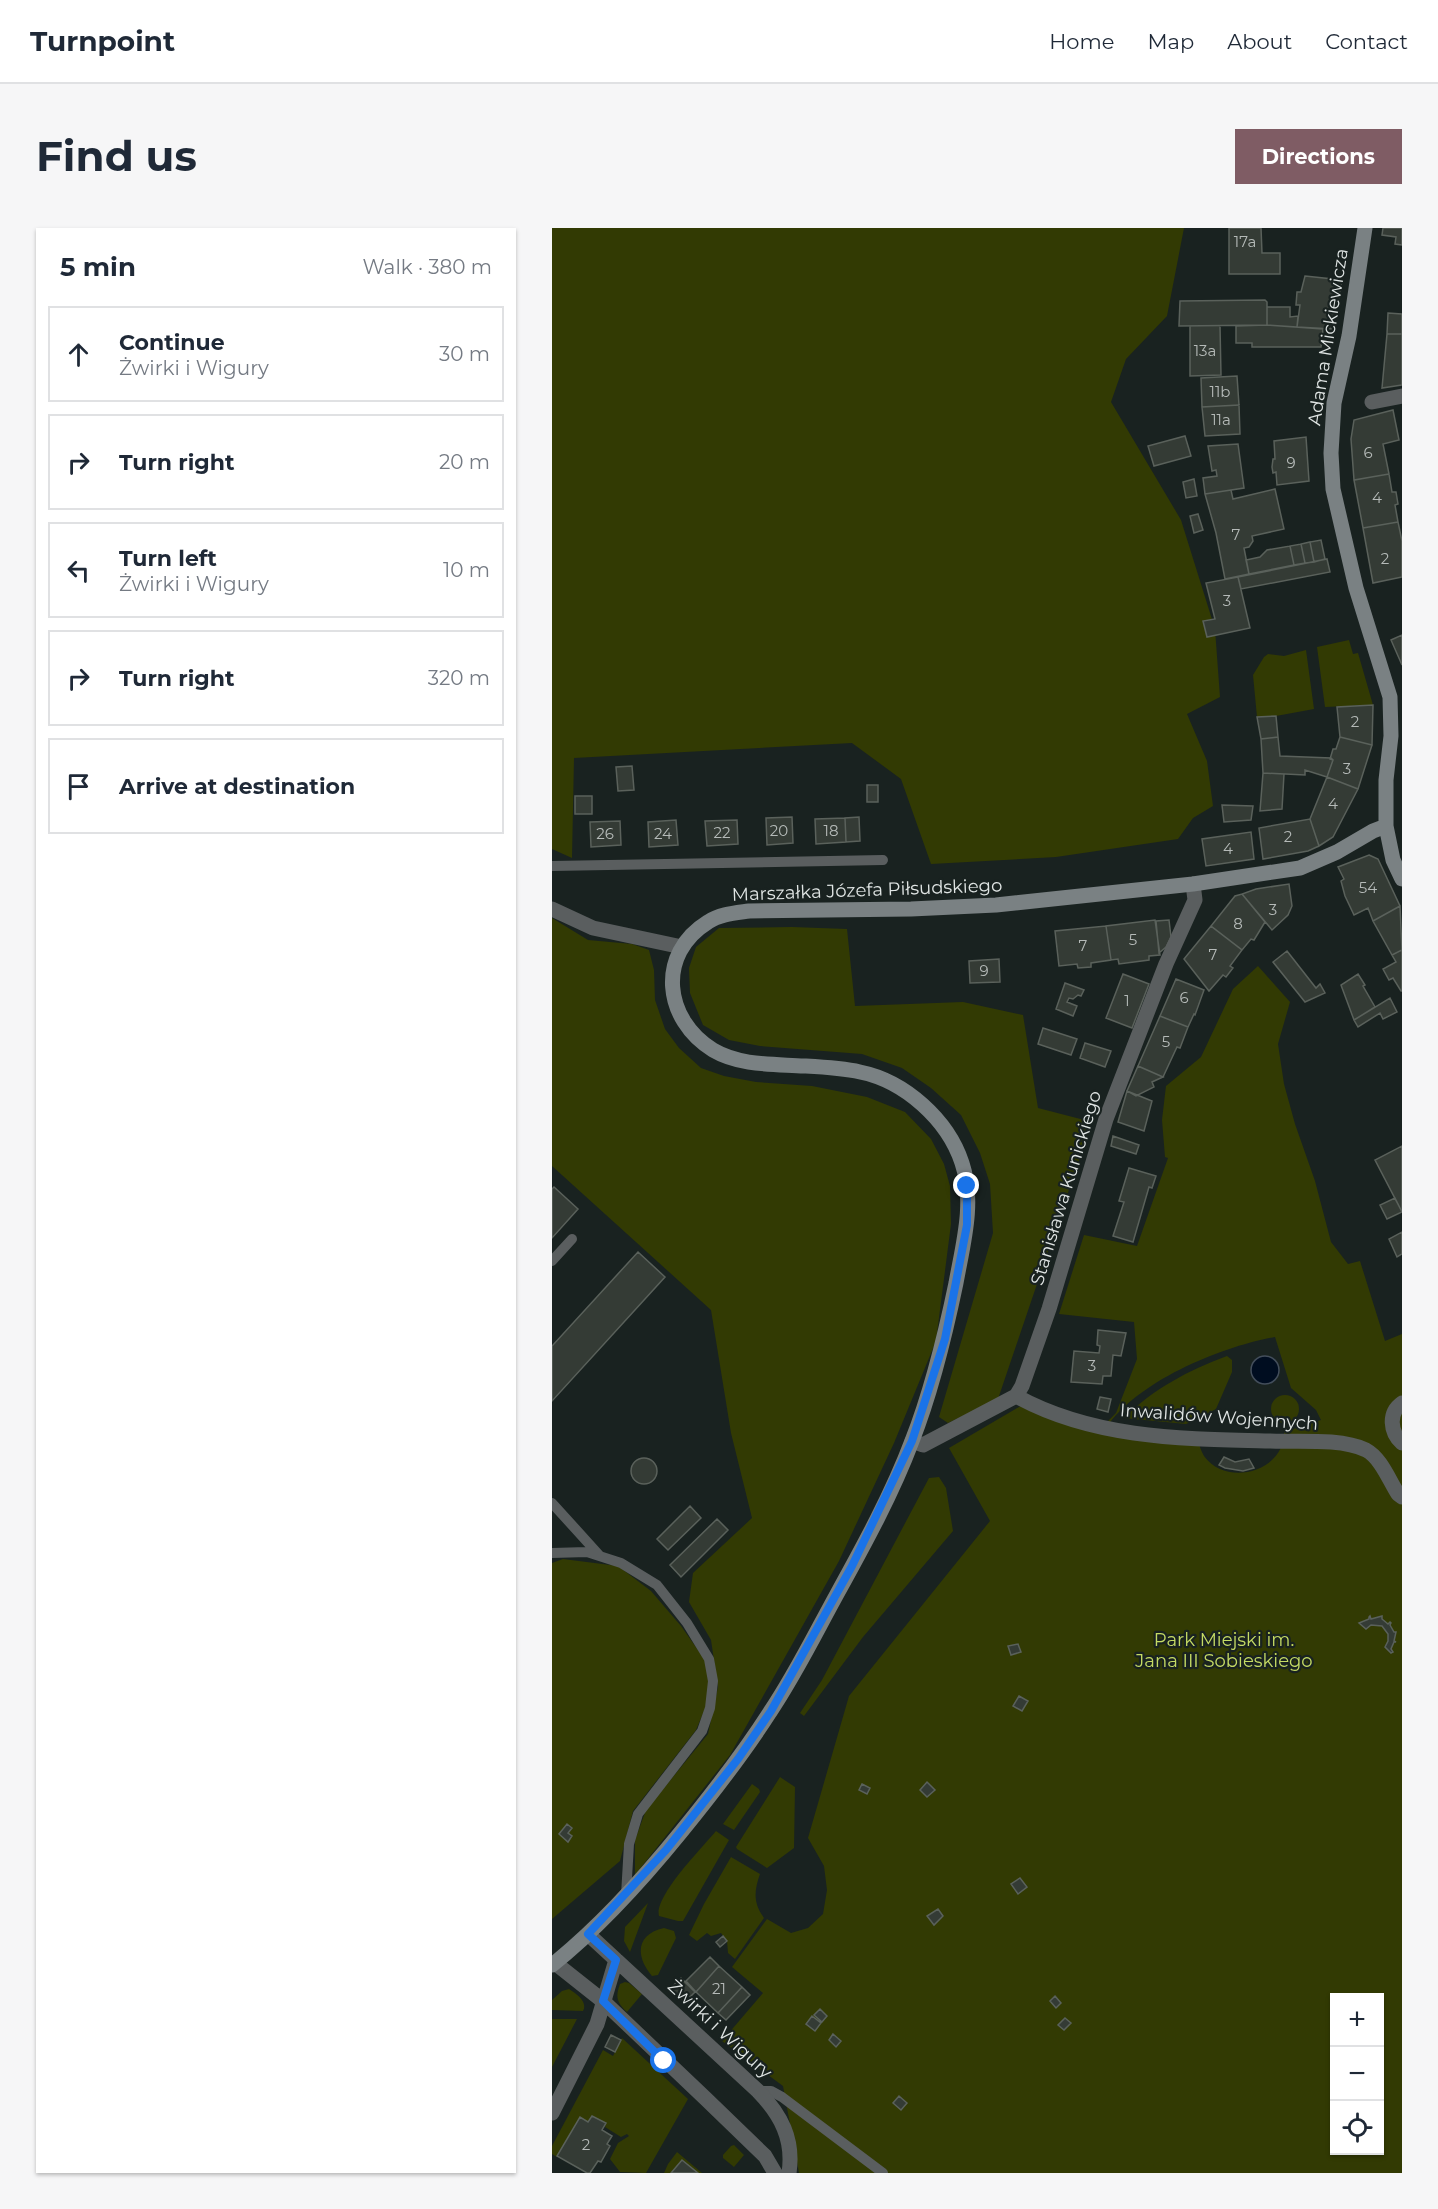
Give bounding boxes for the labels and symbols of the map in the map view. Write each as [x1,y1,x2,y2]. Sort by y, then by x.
house number: 17a [1234,232,1256,251]
street label: Adama Mickiewicza [1303,247,1353,427]
house number: 13a [1194,341,1216,360]
house number: 11b [1209,382,1231,401]
house number: 11a [1211,410,1231,429]
house number: 6 [1363,443,1373,462]
house number: 9 [1286,453,1296,472]
house number: 4 [1372,488,1382,507]
house number: 7 [1232,525,1241,544]
house number: 2 [1381,549,1389,568]
house number: 3 [1223,591,1231,610]
house number: 2 [1351,712,1359,731]
house number: 3 [1343,759,1351,778]
house number: 4 [1328,794,1338,813]
house number: 20 [770,821,788,840]
house number: 18 [824,821,839,840]
house number: 22 [713,823,731,842]
house number: 26 [596,824,614,843]
house number: 24 [654,824,672,843]
house number: 2 [1284,827,1292,846]
house number: 4 [1223,839,1233,858]
street label: Marszałka Józefa Piłsudskiego [731,874,1003,906]
house number: 54 [1359,878,1377,897]
house number: 3 [1269,900,1277,919]
house number: 8 [1233,914,1243,933]
house number: 5 [1129,930,1137,949]
house number: 7 [1079,936,1088,955]
house number: 7 [1209,945,1218,964]
house number: 9 [979,961,989,980]
house number: 6 [1179,988,1189,1007]
house number: 1 [1124,991,1130,1010]
house number: 5 [1162,1032,1170,1051]
street label: Stanisława Kunickiego [1026,1088,1106,1288]
route end [953,1172,979,1198]
house number: 3 [1088,1356,1096,1375]
street label: Inwalidów Wojennych [1119,1399,1319,1435]
park label: Park Miejski im. Jana III Sobieskiego [1134,1629,1313,1672]
street label: Żwirki i Wigury [663,1975,777,2083]
house number: 21 [712,1979,726,1998]
route start [650,2047,676,2073]
house number: 2 [582,2135,590,2154]

